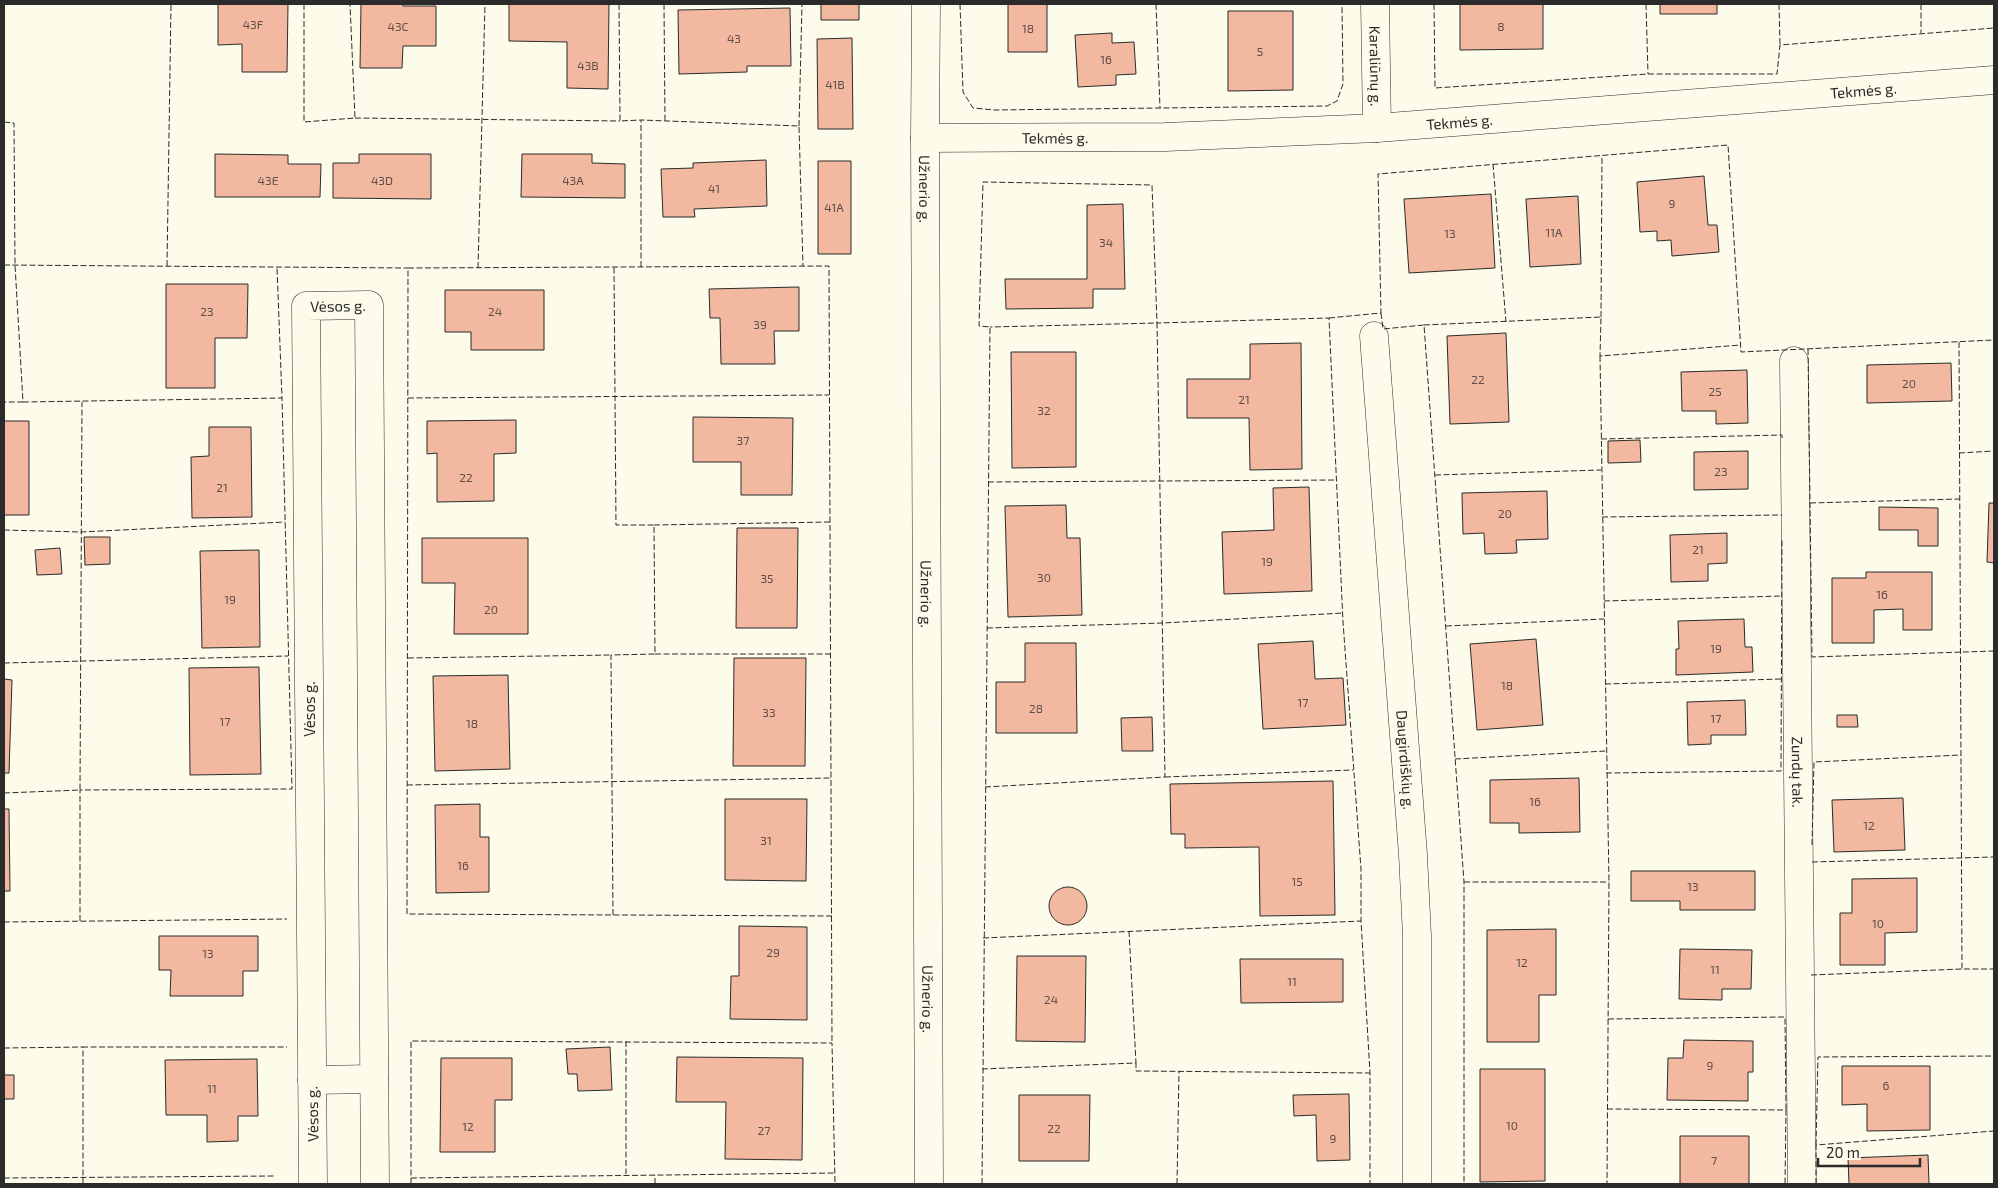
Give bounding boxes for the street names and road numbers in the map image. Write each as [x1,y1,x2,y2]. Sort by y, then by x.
street label: Karaliūnų g. [1366,26,1386,106]
street label: Tekmės g. [1829,79,1897,102]
street label: Tekmės g. [1426,110,1494,133]
street label: Tekmės g. [1022,128,1088,147]
street label: Užnerio g. [916,155,934,223]
street label: Vėsos g. [310,296,366,315]
street label: Užnerio g. [918,560,936,628]
street label: Vėsos g. [300,681,318,737]
street label: Daugirdiškių g. [1393,709,1419,810]
street label: Zundų tak. [1789,736,1807,808]
street label: Užnerio g. [919,965,937,1033]
street label: Vėsos g. [303,1086,321,1142]

